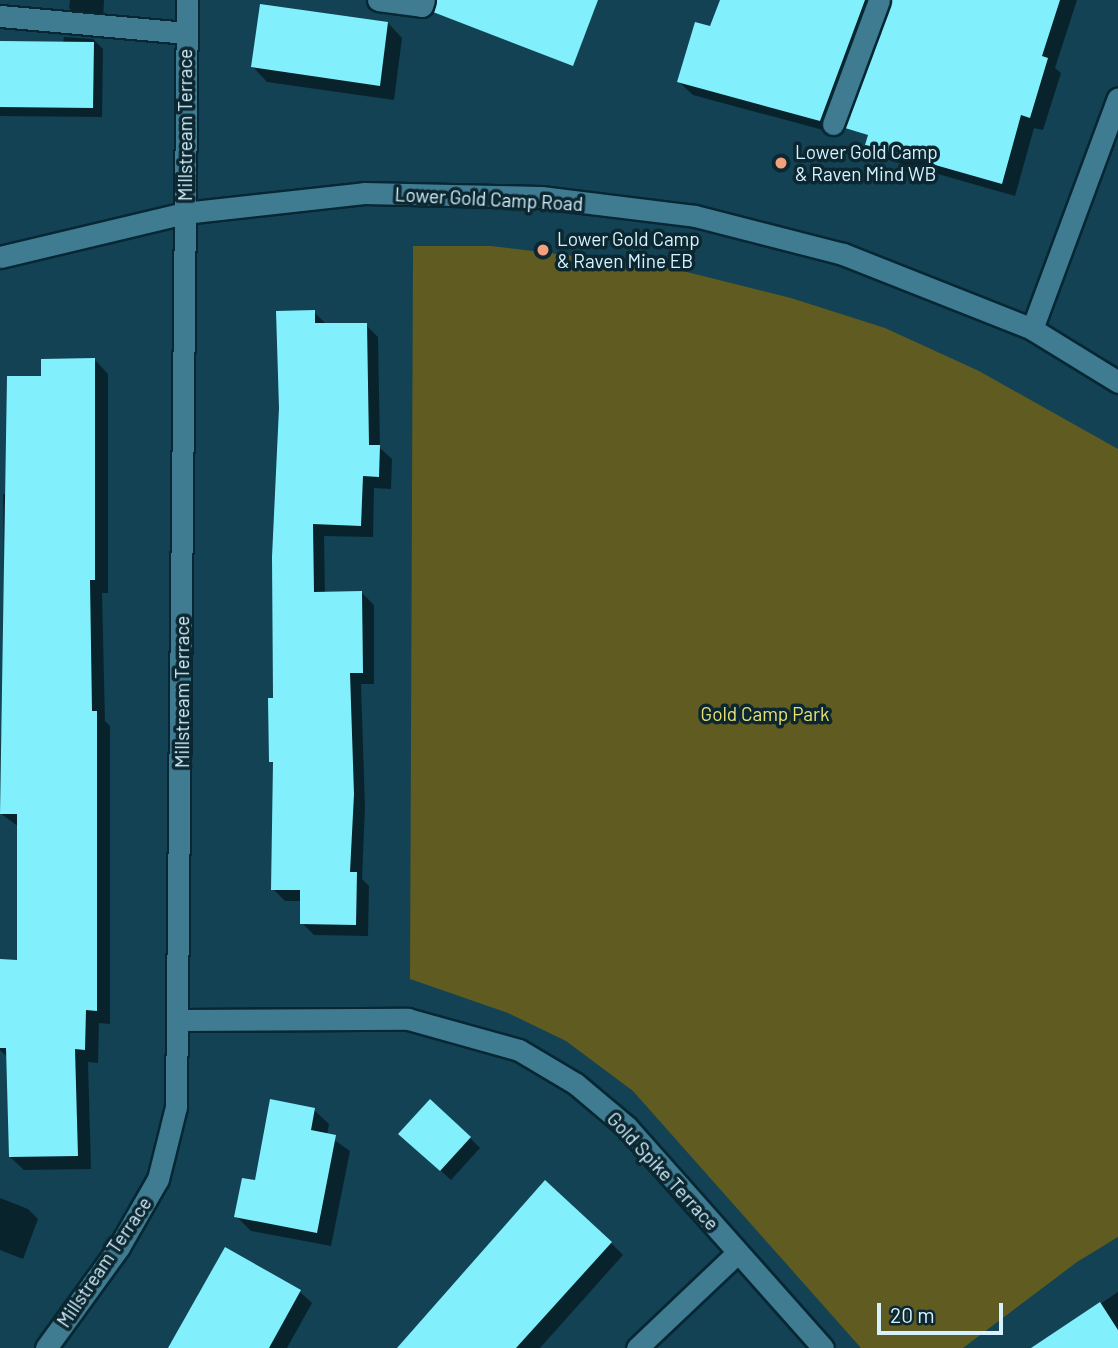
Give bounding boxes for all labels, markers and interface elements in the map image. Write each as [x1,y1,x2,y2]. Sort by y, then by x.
street label: Millstream Terrace [174,49,196,201]
place label: Lower Gold Camp & Raven Mind WB [795,141,938,185]
marker: Lower Gold Camp & Raven Mind WB [773,155,789,171]
street label: Lower Gold Camp Road [394,183,584,215]
place label: Lower Gold Camp & Raven Mine EB [557,228,700,272]
marker: Lower Gold Camp & Raven Mine EB [535,242,551,258]
street label: Millstream Terrace [171,616,193,768]
park label: Gold Camp Park [701,703,829,725]
street label: Gold Spike Terrace [602,1107,724,1235]
street label: Millstream Terrace [52,1192,156,1332]
scale bar [880,1288,1006,1332]
text: 20 m [890,1302,935,1327]

